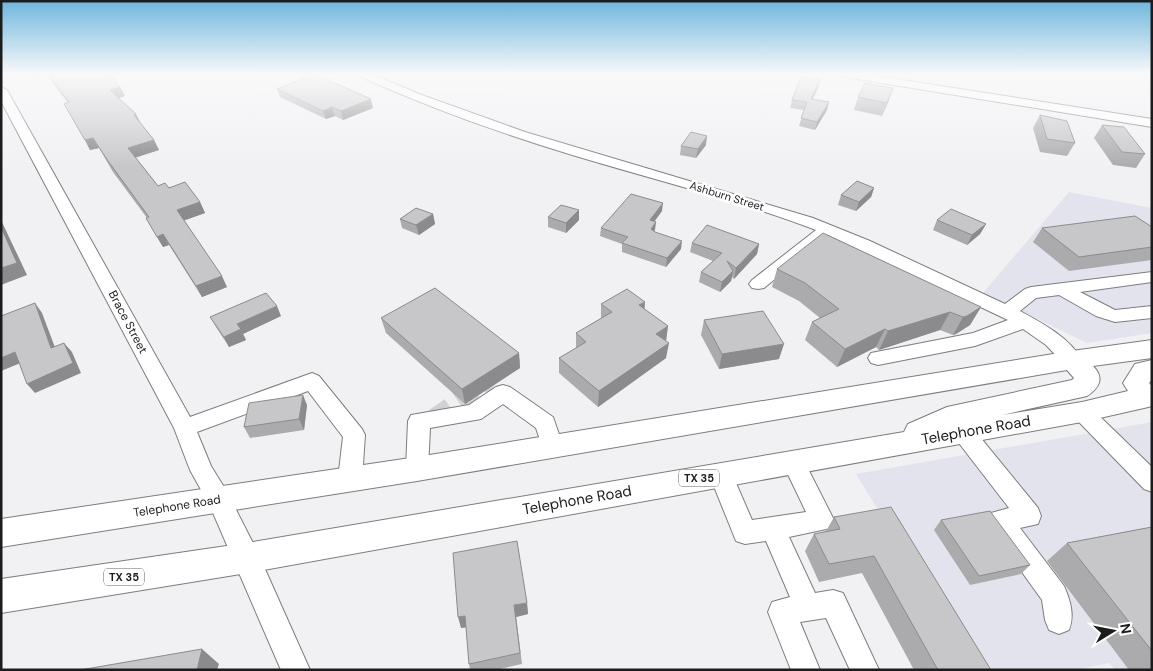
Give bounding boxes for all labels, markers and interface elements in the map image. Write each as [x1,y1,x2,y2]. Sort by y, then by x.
street label: Ashburn Street [688,178,766,214]
street label: Brace Street [105,288,151,357]
street label: Telephone Road [920,411,1032,449]
road number: TX 35 [679,469,719,486]
street label: Telephone Road [521,481,633,519]
street label: Telephone Road [132,491,222,521]
road number: TX 35 [104,568,144,586]
north arrow [1088,606,1138,656]
text: N [1116,622,1136,635]

